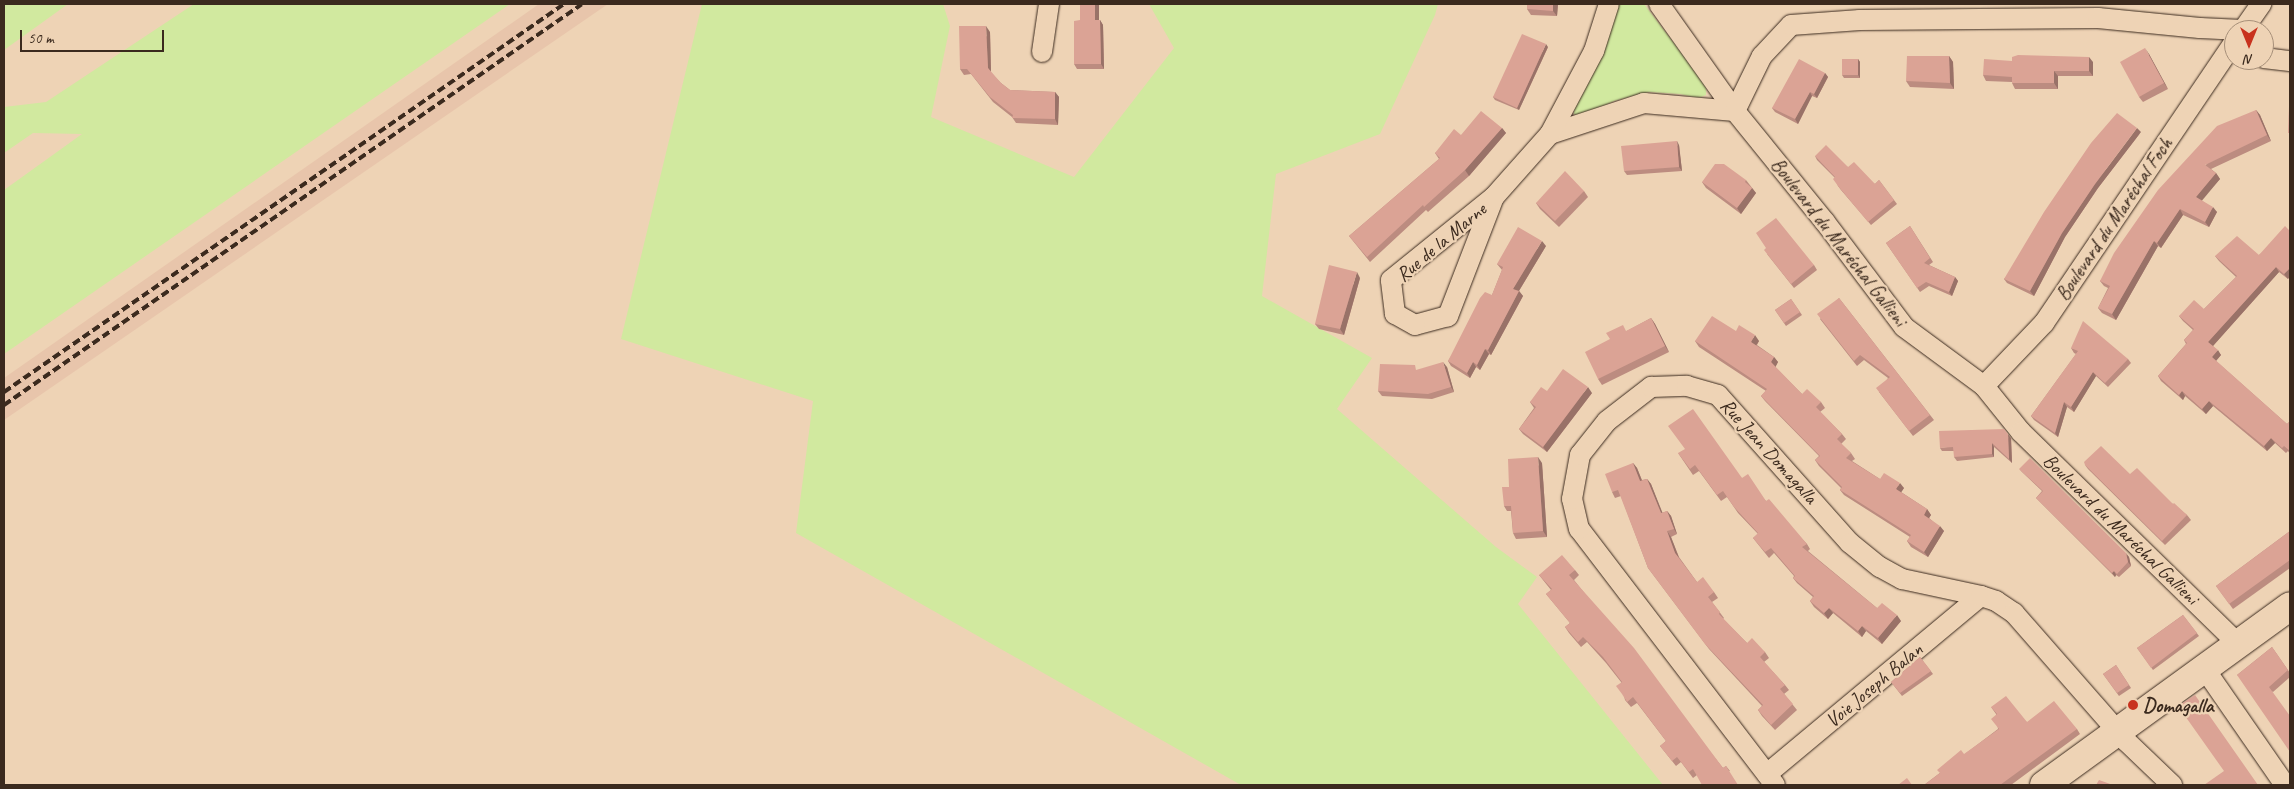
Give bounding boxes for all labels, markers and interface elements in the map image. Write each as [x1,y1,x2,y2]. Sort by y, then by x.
scale bar [22,20,166,52]
north arrow [2224,20,2274,70]
text: 50 m [28,29,54,48]
text: N [2245,51,2253,68]
street label: Boulevard du Maréchal Foch [2050,133,2178,305]
street label: Boulevard du Maréchal Gallieni [1765,153,1913,331]
street label: Rue de la Marne [1391,197,1491,287]
street label: Rue Jean Domagalla [1716,394,1822,508]
street label: Boulevard du Maréchal Gallieni [2038,448,2204,610]
street label: Voie Joseph Balan [1821,638,1927,732]
place label: Domagalla [2143,693,2213,717]
marker: Domagalla [2127,699,2139,711]

